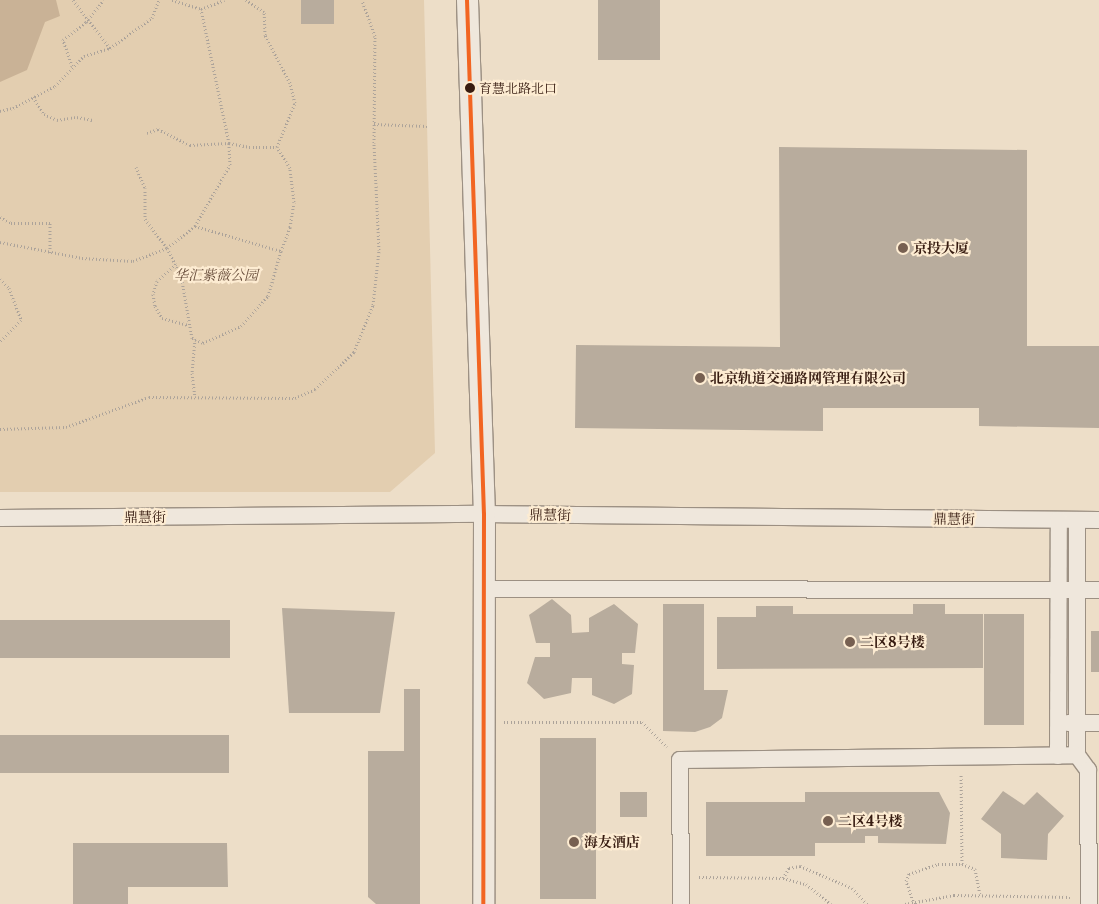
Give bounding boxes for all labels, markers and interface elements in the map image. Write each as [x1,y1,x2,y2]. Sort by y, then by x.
place label: 育慧北路北口 [479,80,557,96]
marker: 育慧北路北口 [465,83,475,93]
place label: 京投大厦 [913,240,969,256]
marker: 京投大厦 [897,242,909,254]
park label: 华汇紫薇公园 [174,267,258,283]
place label: 北京轨道交通路网管理有限公司 [710,370,906,386]
marker: 北京轨道交通路网管理有限公司 [694,372,706,384]
street label: 鼎慧街 [529,506,571,524]
street label: 鼎慧街 [124,509,166,525]
street label: 鼎慧街 [933,510,975,528]
place label: 二区8号楼 [860,634,925,650]
marker: 二区8号楼 [844,636,856,648]
place label: 二区4号楼 [838,813,902,829]
marker: 二区4号楼 [822,815,834,827]
place label: 海友酒店 [584,834,640,850]
marker: 海友酒店 [568,836,580,848]

